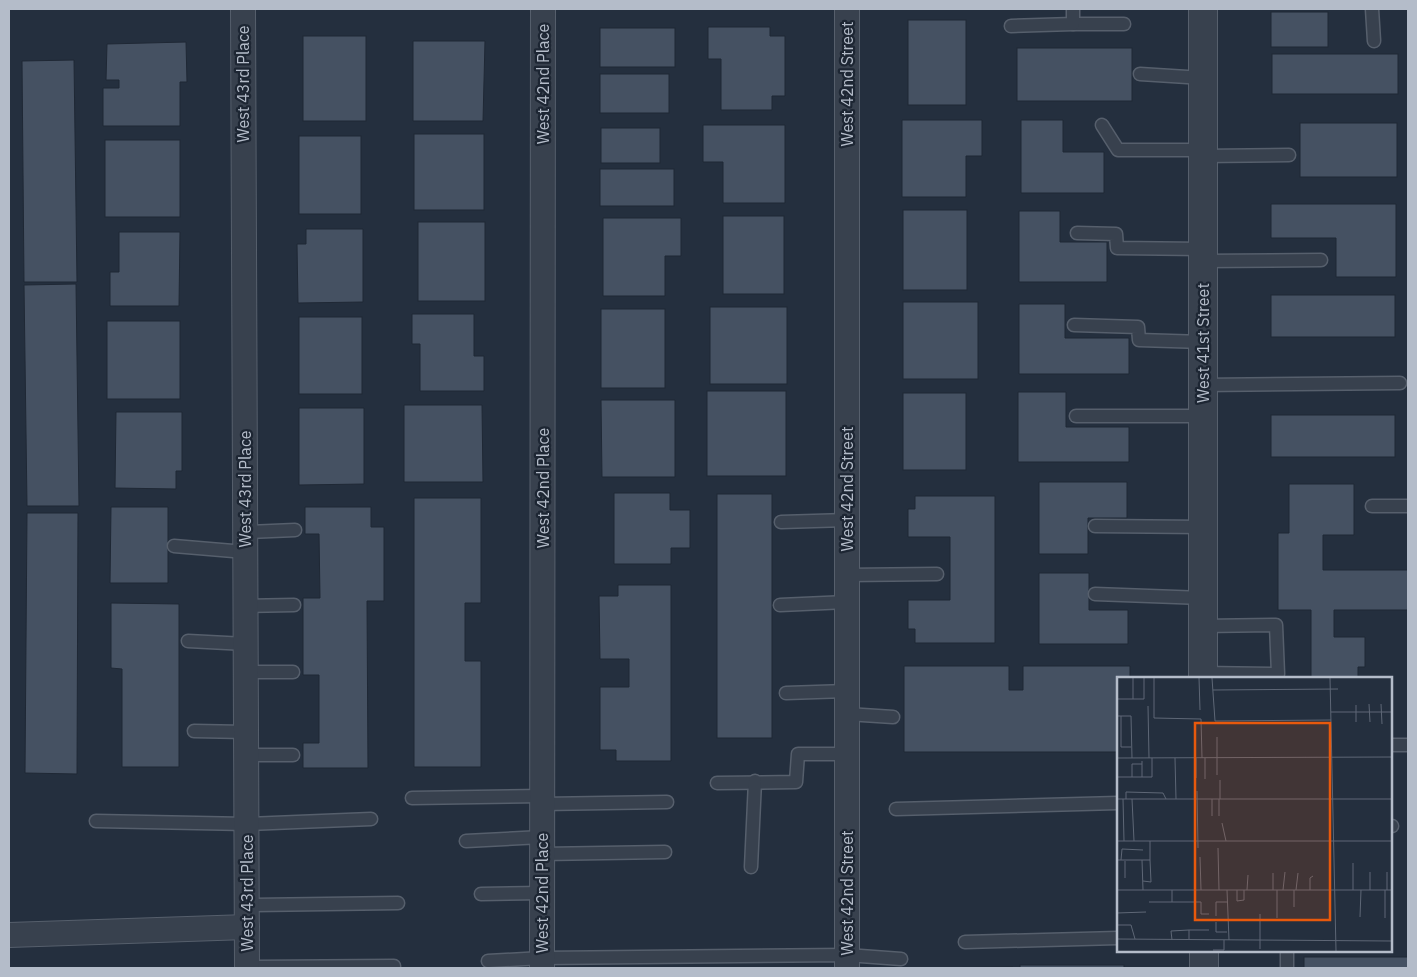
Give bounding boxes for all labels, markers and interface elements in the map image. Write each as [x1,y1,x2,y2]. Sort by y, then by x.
street label: West 42nd Street [837,21,857,147]
street label: West 42nd Place [533,24,553,144]
street label: West 43rd Place [233,25,253,143]
street label: West 41st Street [1193,283,1213,403]
street label: West 42nd Street [837,426,857,552]
street label: West 42nd Place [533,428,553,548]
street label: West 43rd Place [235,430,255,548]
inset map [1117,677,1392,952]
street label: West 42nd Street [837,830,857,956]
street label: West 42nd Place [532,833,552,953]
street label: West 43rd Place [237,834,257,952]

